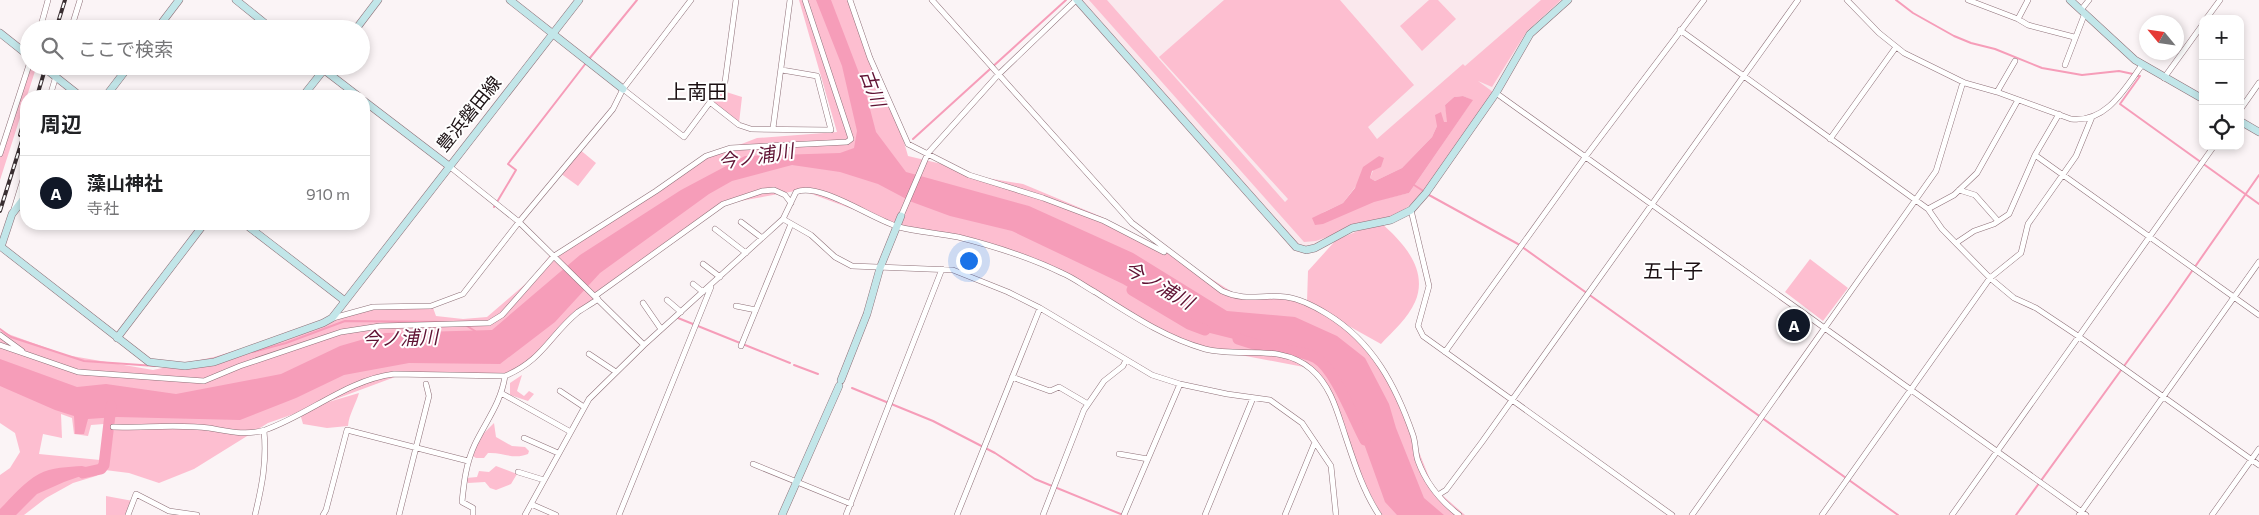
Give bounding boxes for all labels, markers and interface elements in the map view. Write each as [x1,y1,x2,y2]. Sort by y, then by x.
north arrow [2139,15,2184,60]
map controls [2199,15,2244,150]
button: + [2199,15,2244,60]
search box [20,20,370,75]
icon: search [38,34,66,62]
text: ここで検索 [78,37,173,60]
button: − [2199,60,2244,105]
water label: 古川 [856,66,891,111]
street label: 豊浜磐田線 [431,71,505,155]
district label: 上南田 [667,79,727,103]
button: locate [2199,105,2244,150]
text: 周辺 [40,111,82,136]
water label: 今ノ浦川 [717,138,797,173]
text: 藻山神社 [87,171,163,194]
text: A [50,184,62,203]
text: 910 m [306,184,350,203]
text: 寺社 [87,198,119,217]
your location [956,248,982,274]
water label: 今ノ浦川 [1121,256,1200,315]
district label: 五十子 [1643,258,1703,282]
pin: A [1778,306,1810,344]
water label: 今ノ浦川 [362,325,440,350]

